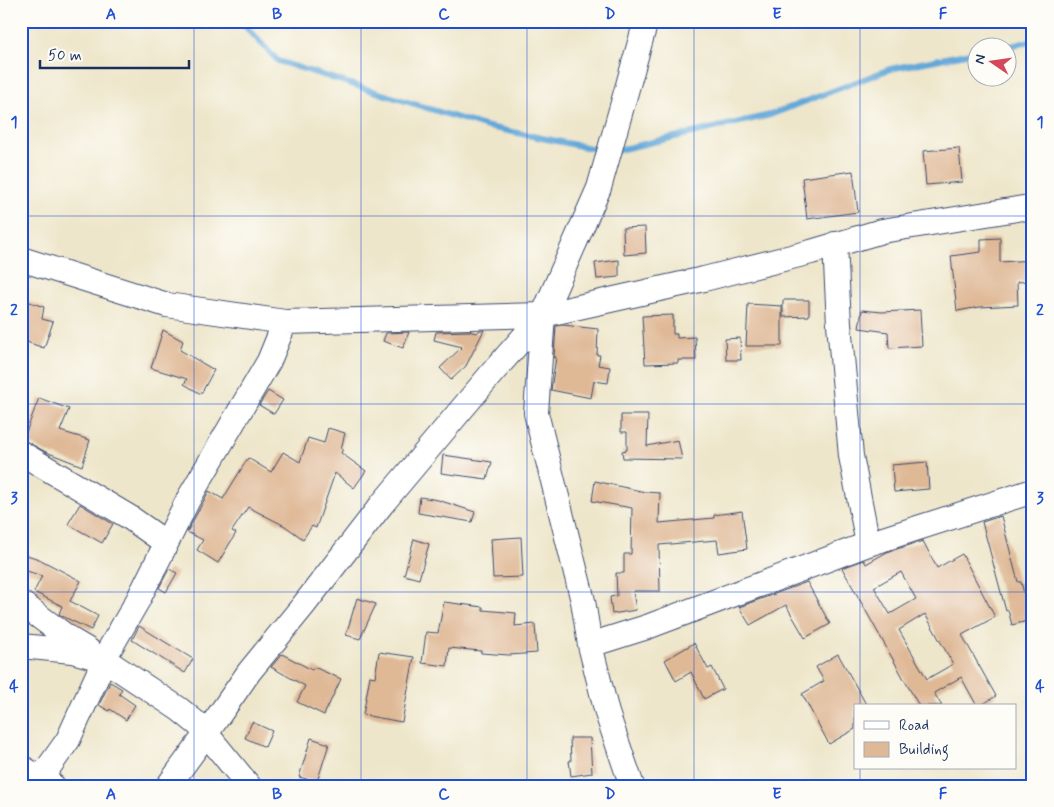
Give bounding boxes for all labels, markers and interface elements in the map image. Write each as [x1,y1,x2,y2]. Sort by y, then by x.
text: A [106,4,116,25]
text: B [272,4,282,25]
text: C [438,4,450,25]
text: D [604,4,616,25]
text: E [772,4,782,25]
text: F [939,4,948,25]
scale bar [40,38,189,70]
north arrow [966,38,1016,88]
text: 50 m [48,46,82,66]
text: N [970,53,990,66]
text: 1 [10,112,18,133]
text: 1 [1036,112,1044,133]
text: 2 [10,300,18,321]
text: 2 [1036,300,1044,321]
text: 3 [10,488,18,509]
text: 3 [1036,488,1044,509]
text: 4 [9,676,19,697]
text: 4 [1035,676,1045,697]
legend [854,704,1016,770]
text: Road [899,716,929,736]
text: Building [899,740,949,761]
text: A [106,784,116,805]
text: B [272,784,282,805]
text: C [438,784,450,805]
text: D [604,784,616,805]
text: E [772,784,782,805]
text: F [939,784,948,805]

